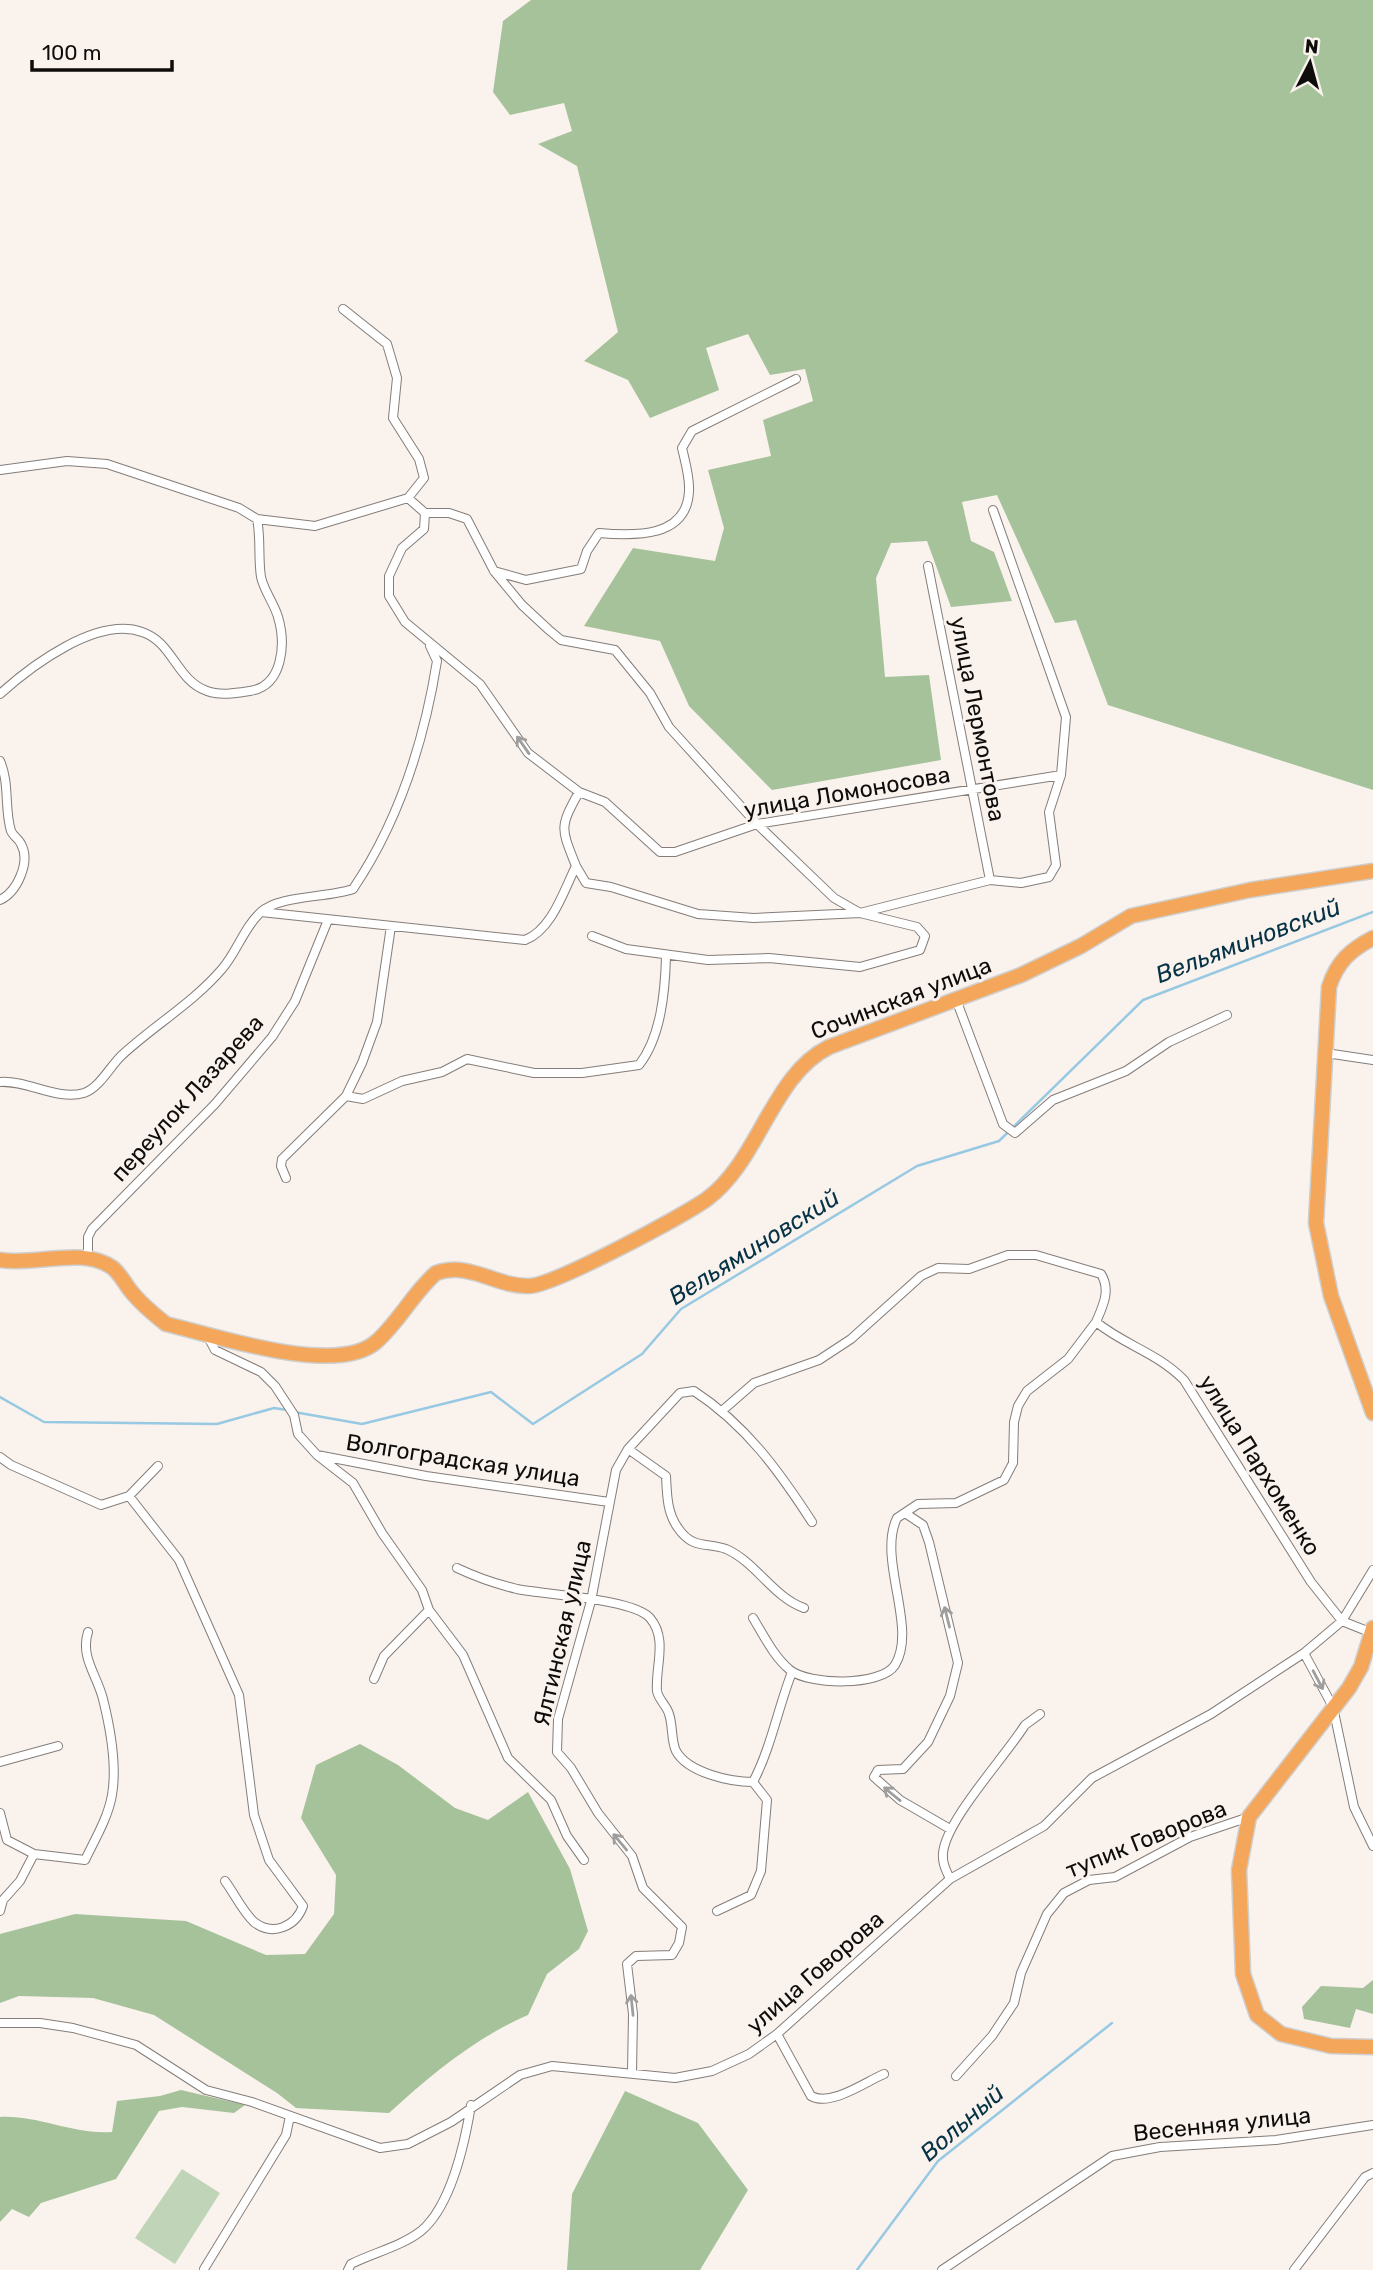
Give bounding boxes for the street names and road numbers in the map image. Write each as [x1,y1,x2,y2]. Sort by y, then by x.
street label: улица Лермонтова [944,614,1012,824]
street label: улица Ломоносова [742,760,952,824]
street label: Сочинская улица [807,951,995,1045]
street label: переулок Лазарева [105,1009,269,1187]
street label: улица Пархоменко [1193,1369,1327,1561]
street label: Волгоградская улица [344,1428,582,1492]
street label: Ялтинская улица [527,1537,597,1729]
street label: тупик Говорова [1061,1794,1231,1884]
street label: улица Говорова [741,1905,889,2039]
street label: Весенняя улица [1132,2101,1312,2147]

